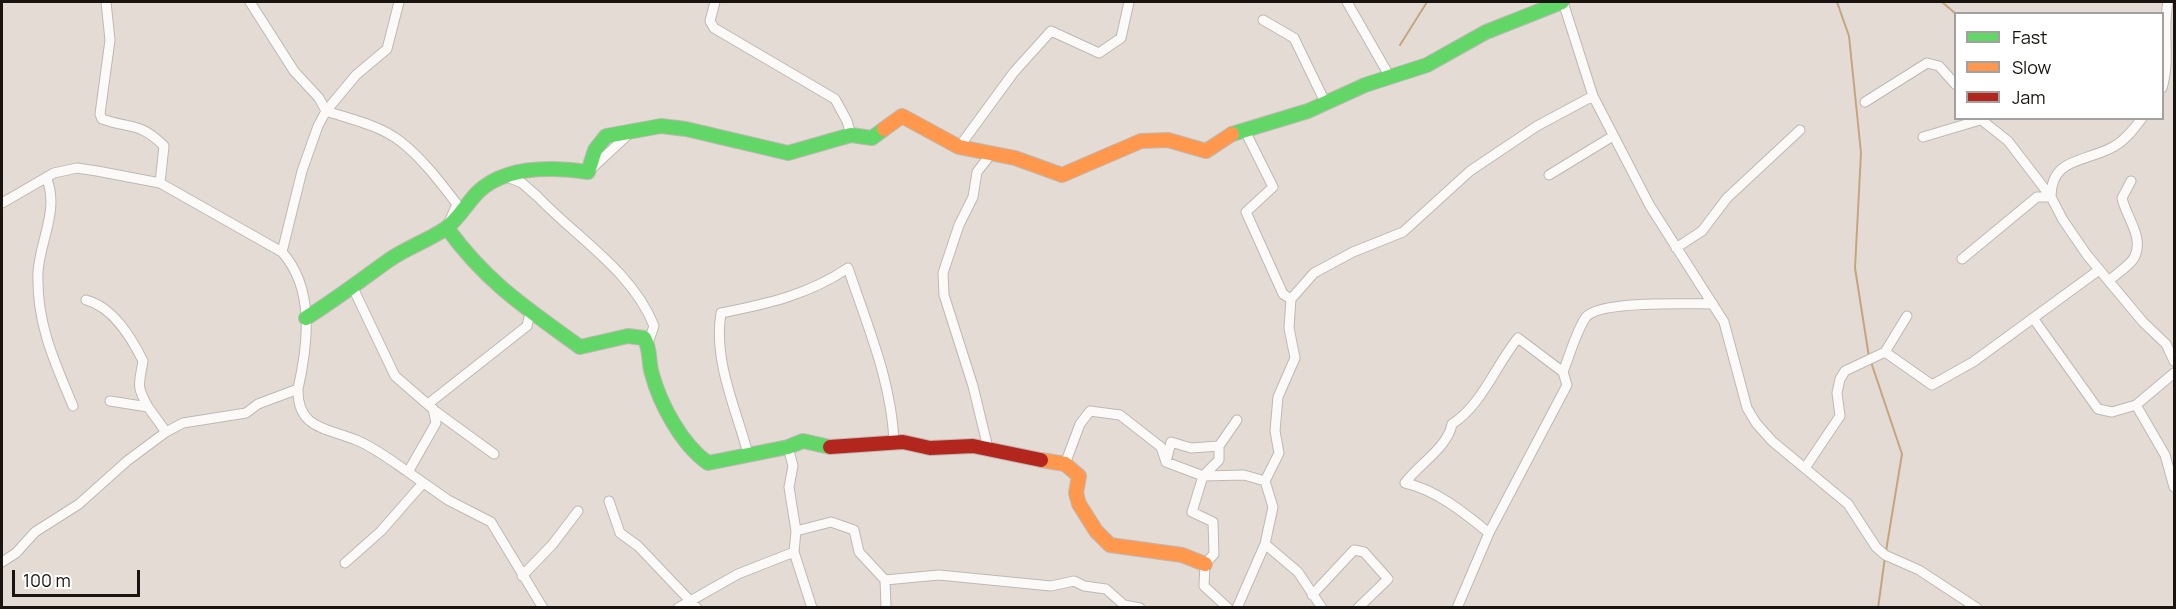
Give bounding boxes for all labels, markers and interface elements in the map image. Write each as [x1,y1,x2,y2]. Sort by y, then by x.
legend [1954,12,2164,120]
text: Fast [2012,25,2047,49]
text: Slow [2012,55,2051,79]
text: Jam [2012,85,2046,109]
scale bar [15,558,142,596]
text: 100 m [23,568,71,592]

